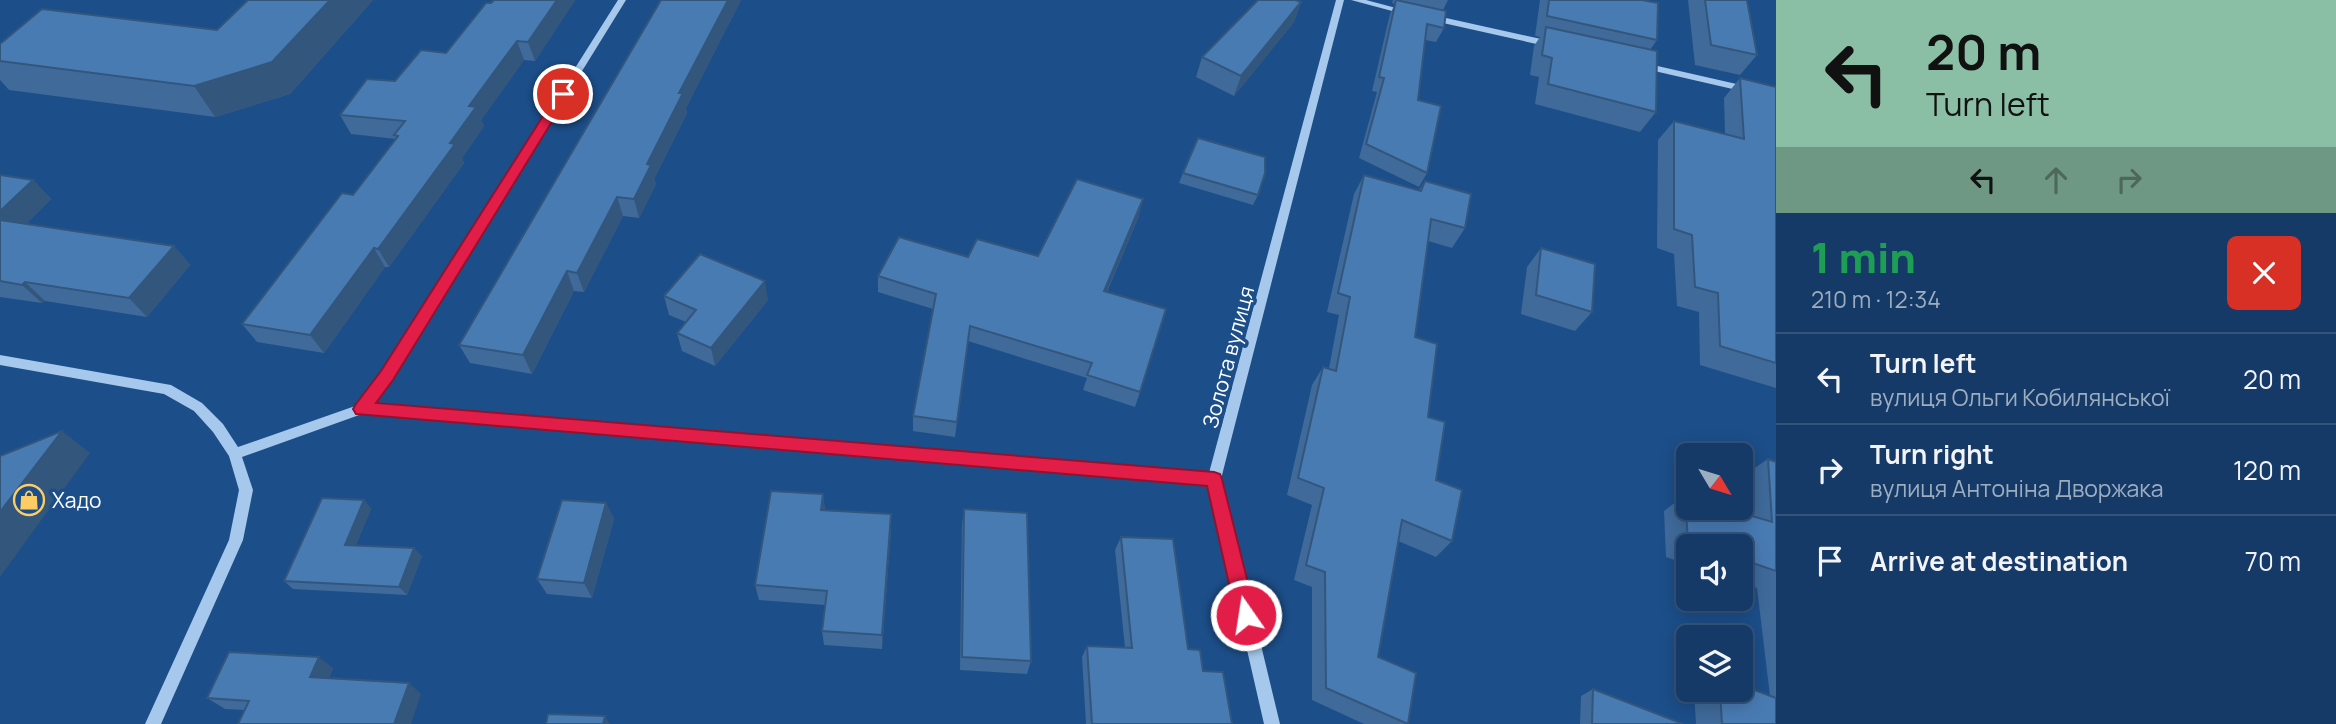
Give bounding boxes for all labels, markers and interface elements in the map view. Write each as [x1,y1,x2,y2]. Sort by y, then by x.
text: 20 m [1926,18,2041,85]
icon: left [1811,28,1902,119]
pin [533,64,593,124]
icon: arrive [544,75,582,113]
text: Turn left [1926,82,2050,126]
icon: left [1964,161,2002,199]
icon: ahead [2037,161,2075,199]
icon: right [2110,161,2148,199]
text: 1 min [1811,228,1916,286]
button: close [2227,236,2301,310]
street label: Золота вулиця [1196,283,1260,431]
text: 210 m · 12:34 [1811,283,1941,315]
text: Turn left [1870,345,1977,381]
icon: left [1811,360,1849,398]
text: 20 m [2243,361,2301,397]
text: вулиця Ольги Кобилянської [1870,381,2170,413]
text: Turn right [1870,436,1994,472]
north arrow [1676,443,1754,520]
map controls [1676,443,1753,702]
icon: right [1811,451,1849,489]
text: 120 m [2233,452,2301,488]
text: вулиця Антоніна Дворжака [1870,472,2164,504]
shop icon: Хадо [12,483,46,517]
place label: Хадо [52,486,101,514]
button: sound [1676,534,1753,611]
icon: arrive [1811,542,1849,580]
text: Arrive at destination [1870,543,2128,579]
text: 70 m [2245,543,2301,579]
position arrow [1209,578,1283,652]
button: layers [1676,625,1753,702]

